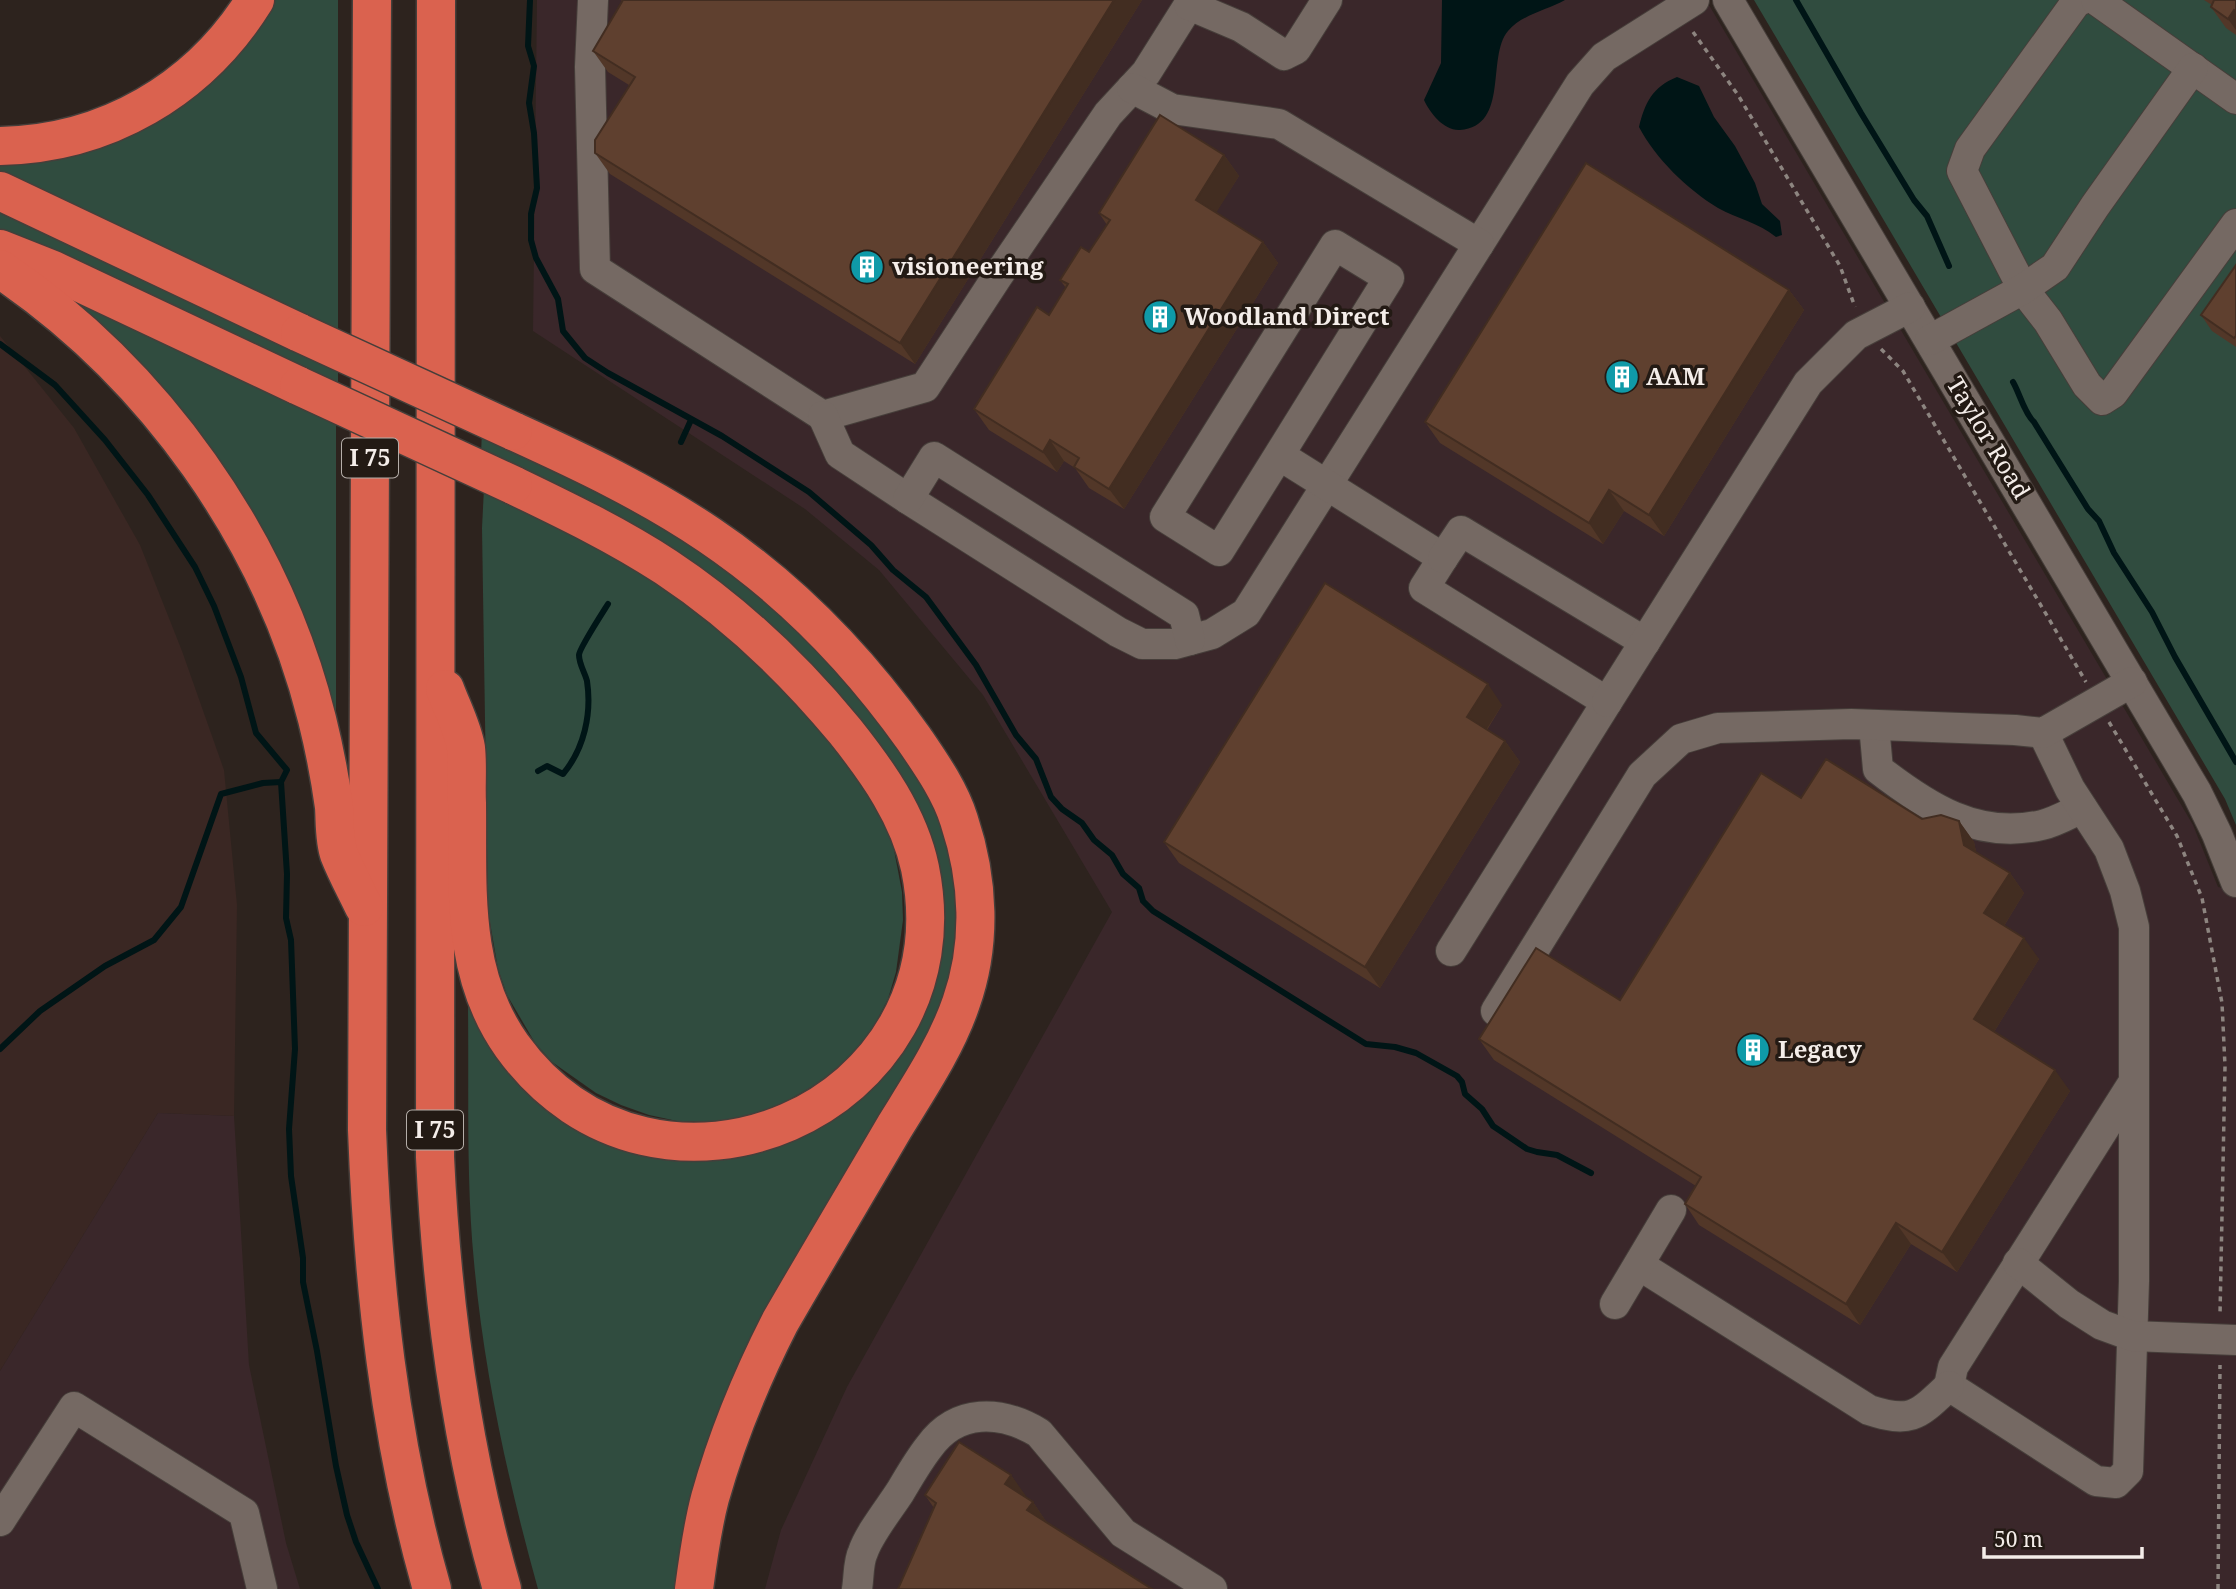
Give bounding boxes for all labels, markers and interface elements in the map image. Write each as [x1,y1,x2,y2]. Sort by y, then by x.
building icon: visioneering [848,248,886,286]
place label: visioneering [892,249,1044,282]
building icon: Woodland Direct [1141,298,1179,336]
place label: Woodland Direct [1184,299,1390,332]
building icon: AAM [1603,358,1641,396]
place label: AAM [1646,359,1705,392]
street label: Taylor Road [1940,370,2039,505]
road number: I 75 [342,438,398,478]
building icon: Legacy [1734,1031,1772,1069]
place label: Legacy [1778,1032,1862,1065]
road number: I 75 [407,1110,463,1149]
scale bar [1984,1516,2142,1560]
text: 50 m [1994,1525,2043,1553]

